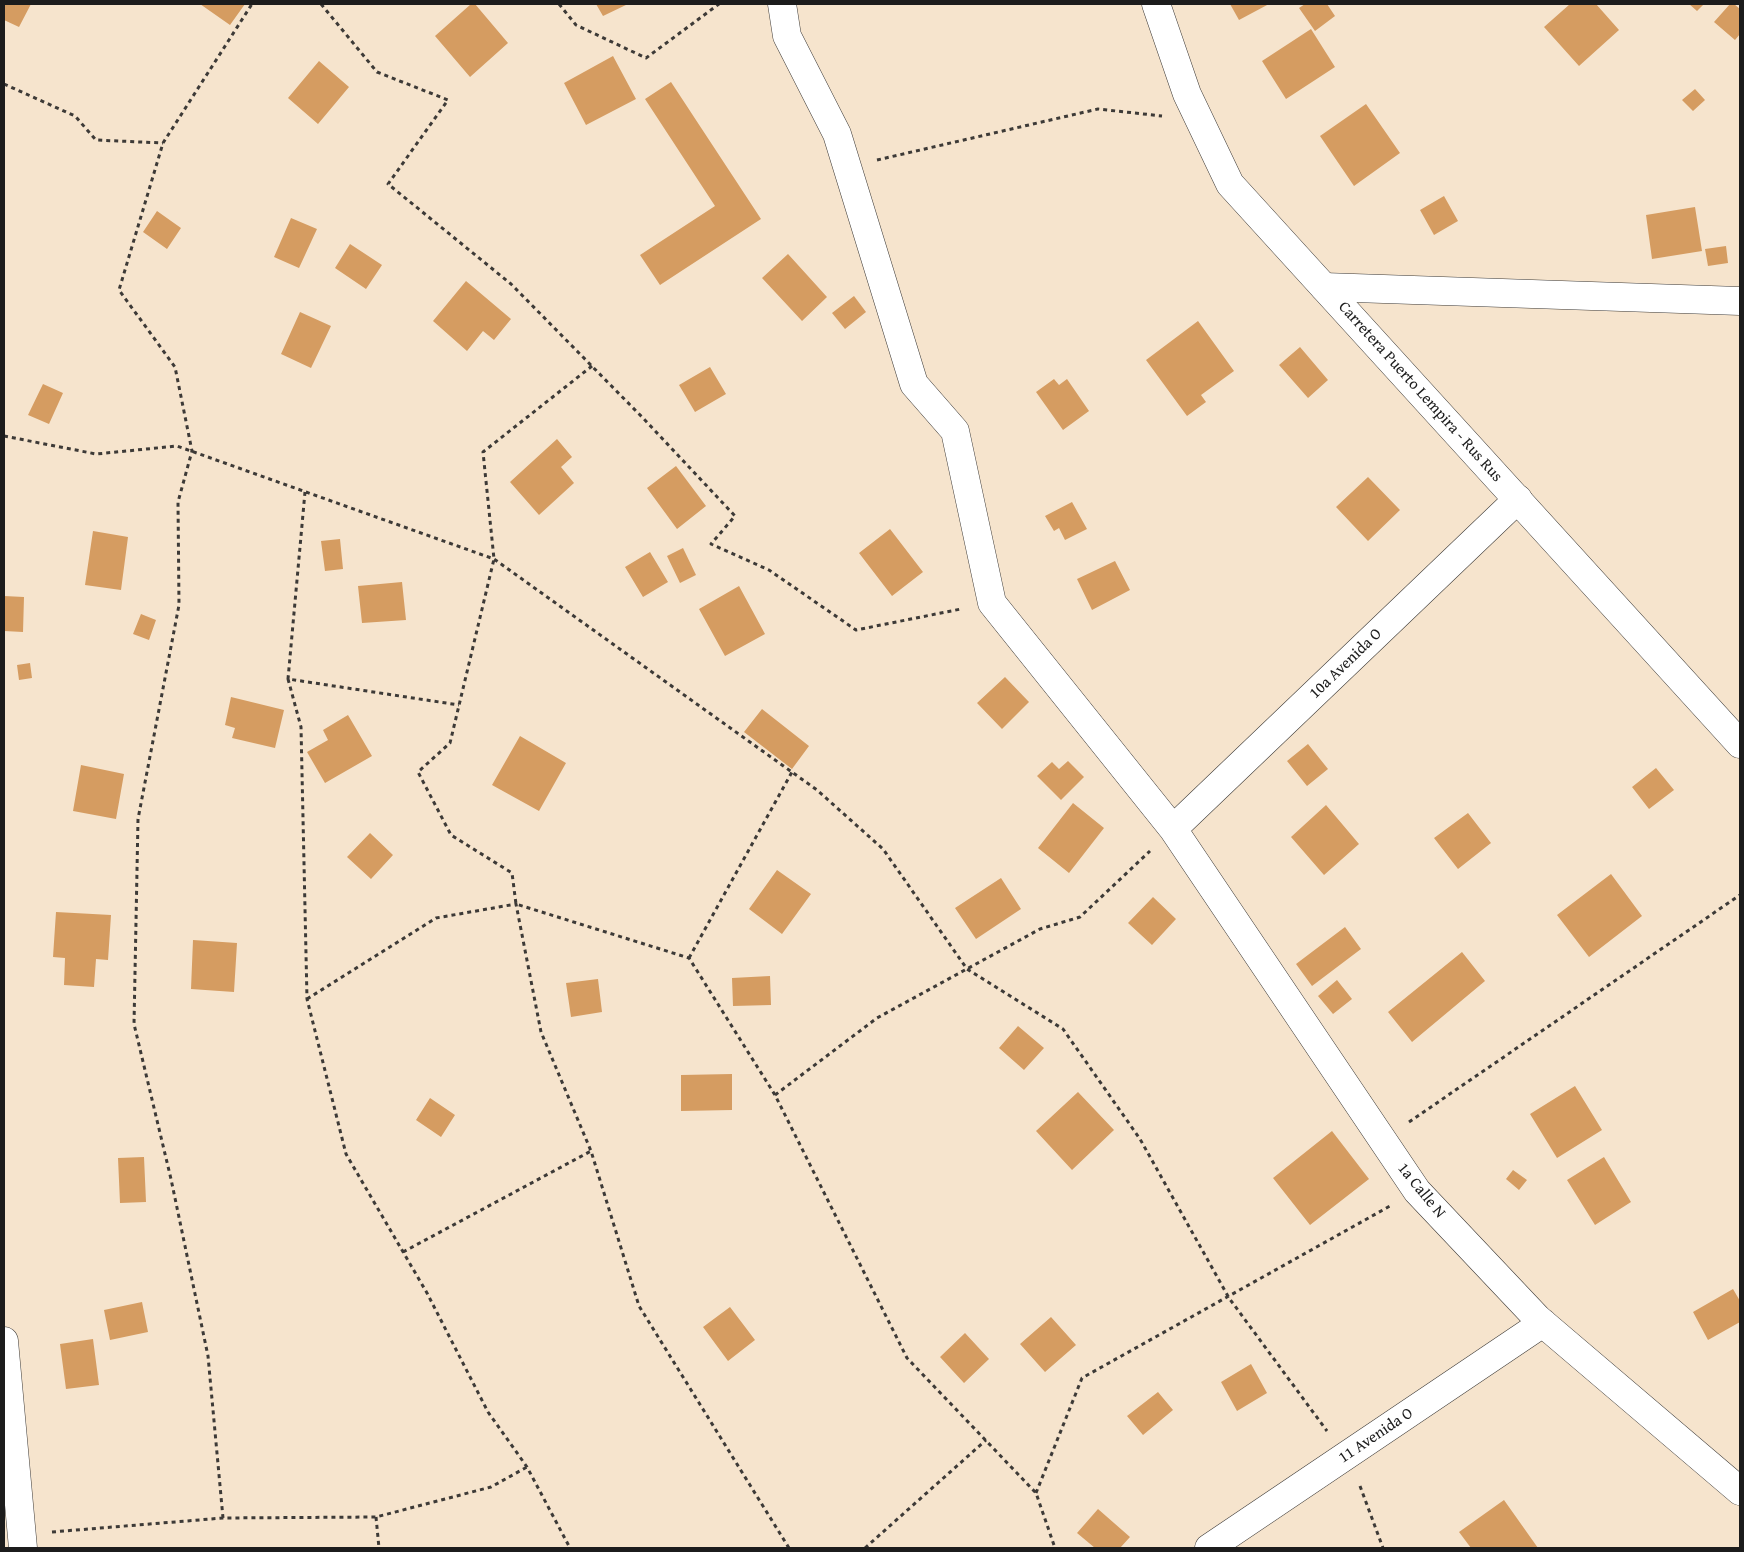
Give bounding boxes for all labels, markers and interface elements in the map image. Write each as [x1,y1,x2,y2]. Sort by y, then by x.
street label: Carretera Puerto Lempira - Rus Rus [1334,298,1506,486]
street label: 10a Avenida O [1306,625,1386,703]
street label: 1a Calle N [1393,1159,1449,1223]
street label: 11 Avenida O [1335,1404,1417,1468]

